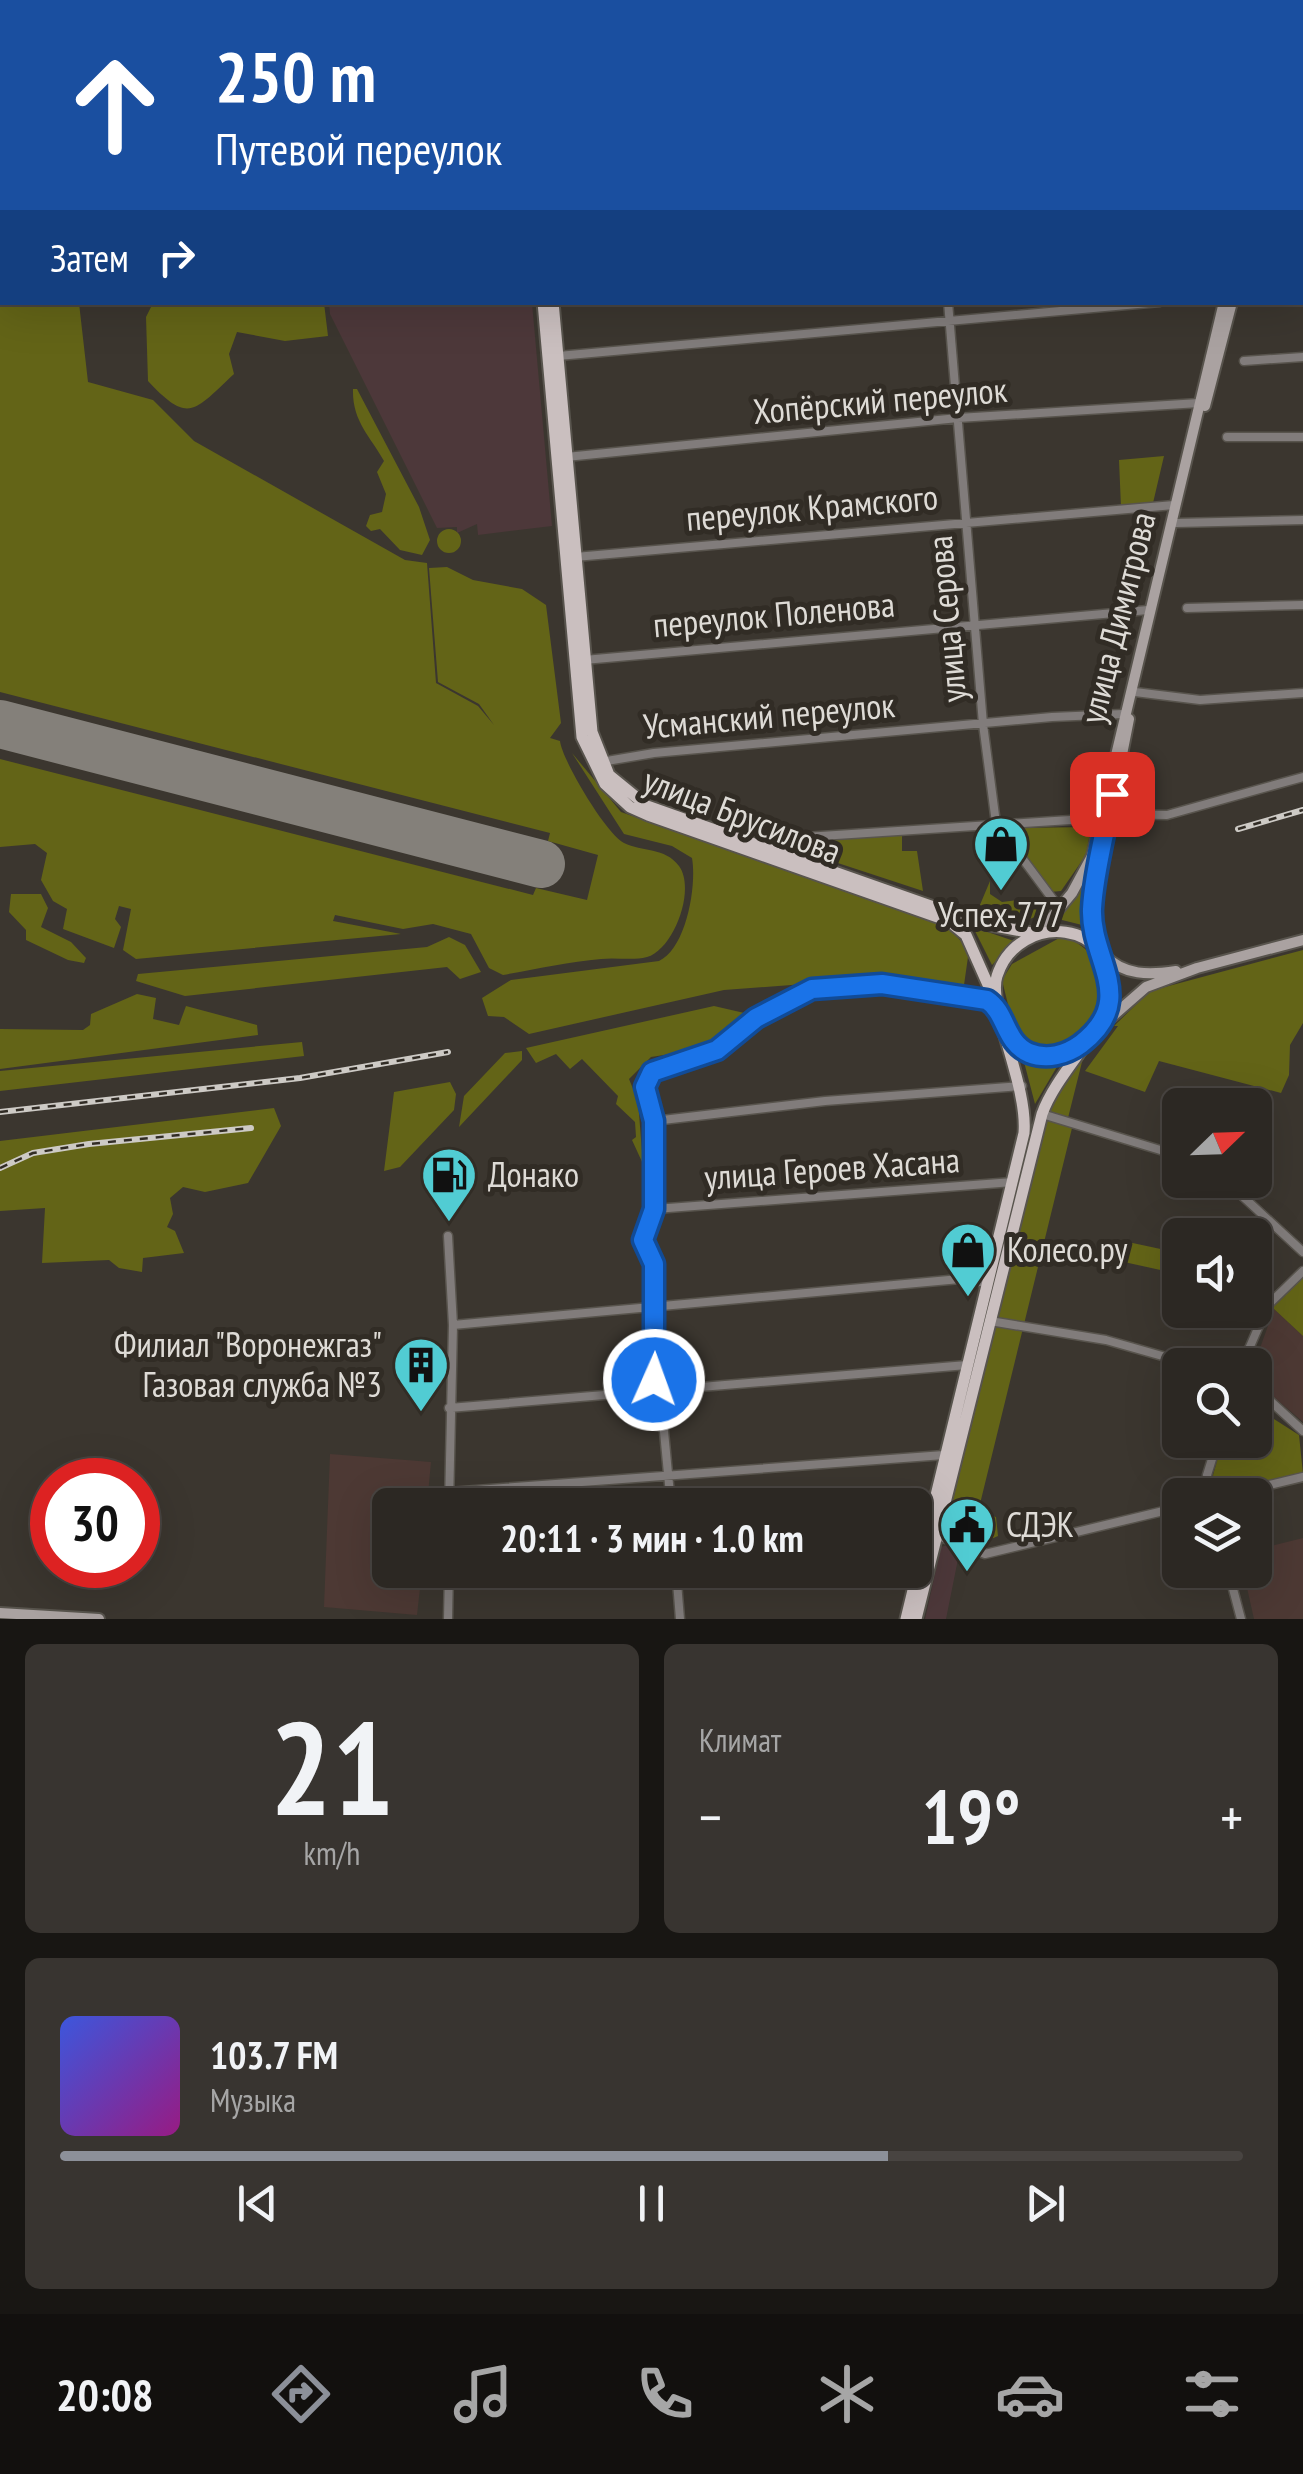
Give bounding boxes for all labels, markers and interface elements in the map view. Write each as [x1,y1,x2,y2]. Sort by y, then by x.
text: 250 m [215,31,376,121]
icon: ahead [50,40,180,170]
text: Путевой переулок [215,119,502,177]
icon: right [149,230,204,285]
text: Затем [50,233,129,282]
street label: Хопёрский переулок [751,366,1009,434]
street label: переулок Крамского [684,473,940,541]
street label: улица Димитрова [1069,507,1165,728]
street label: улица Серова [916,534,976,704]
street label: переулок Поленова [651,581,897,647]
street label: Усманский переулок [641,681,897,749]
pin [1070,752,1155,837]
street label: улица Брусилова [637,756,848,874]
icon: arrive [1085,767,1140,822]
shop icon: Успех-777 [971,814,1031,893]
place label: Успех-777 [938,891,1064,937]
north arrow [1162,1088,1272,1198]
map controls [1162,1088,1272,1588]
street label: улица Героев Хасана [703,1136,961,1200]
fuel station icon: Донако [419,1145,479,1224]
place label: Донако [488,1151,579,1197]
button: sound [1162,1218,1272,1328]
shop icon: Колесо.ру [938,1220,998,1299]
place label: Колесо.ру [1007,1226,1128,1272]
place label: Филиал "Воронежгаз" Газовая служба №3 [114,1321,382,1407]
position arrow [602,1328,706,1432]
building icon: Филиал "Воронежгаз" Газовая служба №3 [391,1335,451,1414]
button: search [1162,1348,1272,1458]
speed limit sign: 30 [30,1458,160,1588]
button: layers [1162,1478,1272,1588]
public building icon: СДЭК [937,1495,997,1574]
place label: СДЭК [1006,1501,1074,1547]
text: 20:11 · 3 мин · 1.0 km [500,1513,804,1562]
text: 21 [270,1683,394,1851]
text: Климат [699,1719,781,1761]
text: 19° [921,1768,1021,1865]
text: − [699,1781,722,1852]
text: + [1220,1781,1243,1852]
text: km/h [304,1832,360,1874]
text: 103.7 FM [210,2030,338,2079]
text: Музыка [210,2079,296,2121]
icon: previous [230,2176,285,2231]
icon: pause [624,2176,679,2231]
icon: next [1018,2176,1073,2231]
icon: directions [266,2359,336,2429]
icon: music [448,2359,518,2429]
icon: phone [630,2359,700,2429]
icon: climate [812,2359,882,2429]
icon: car [995,2359,1065,2429]
icon: filters [1177,2359,1247,2429]
text: 20:08 [56,2365,153,2423]

